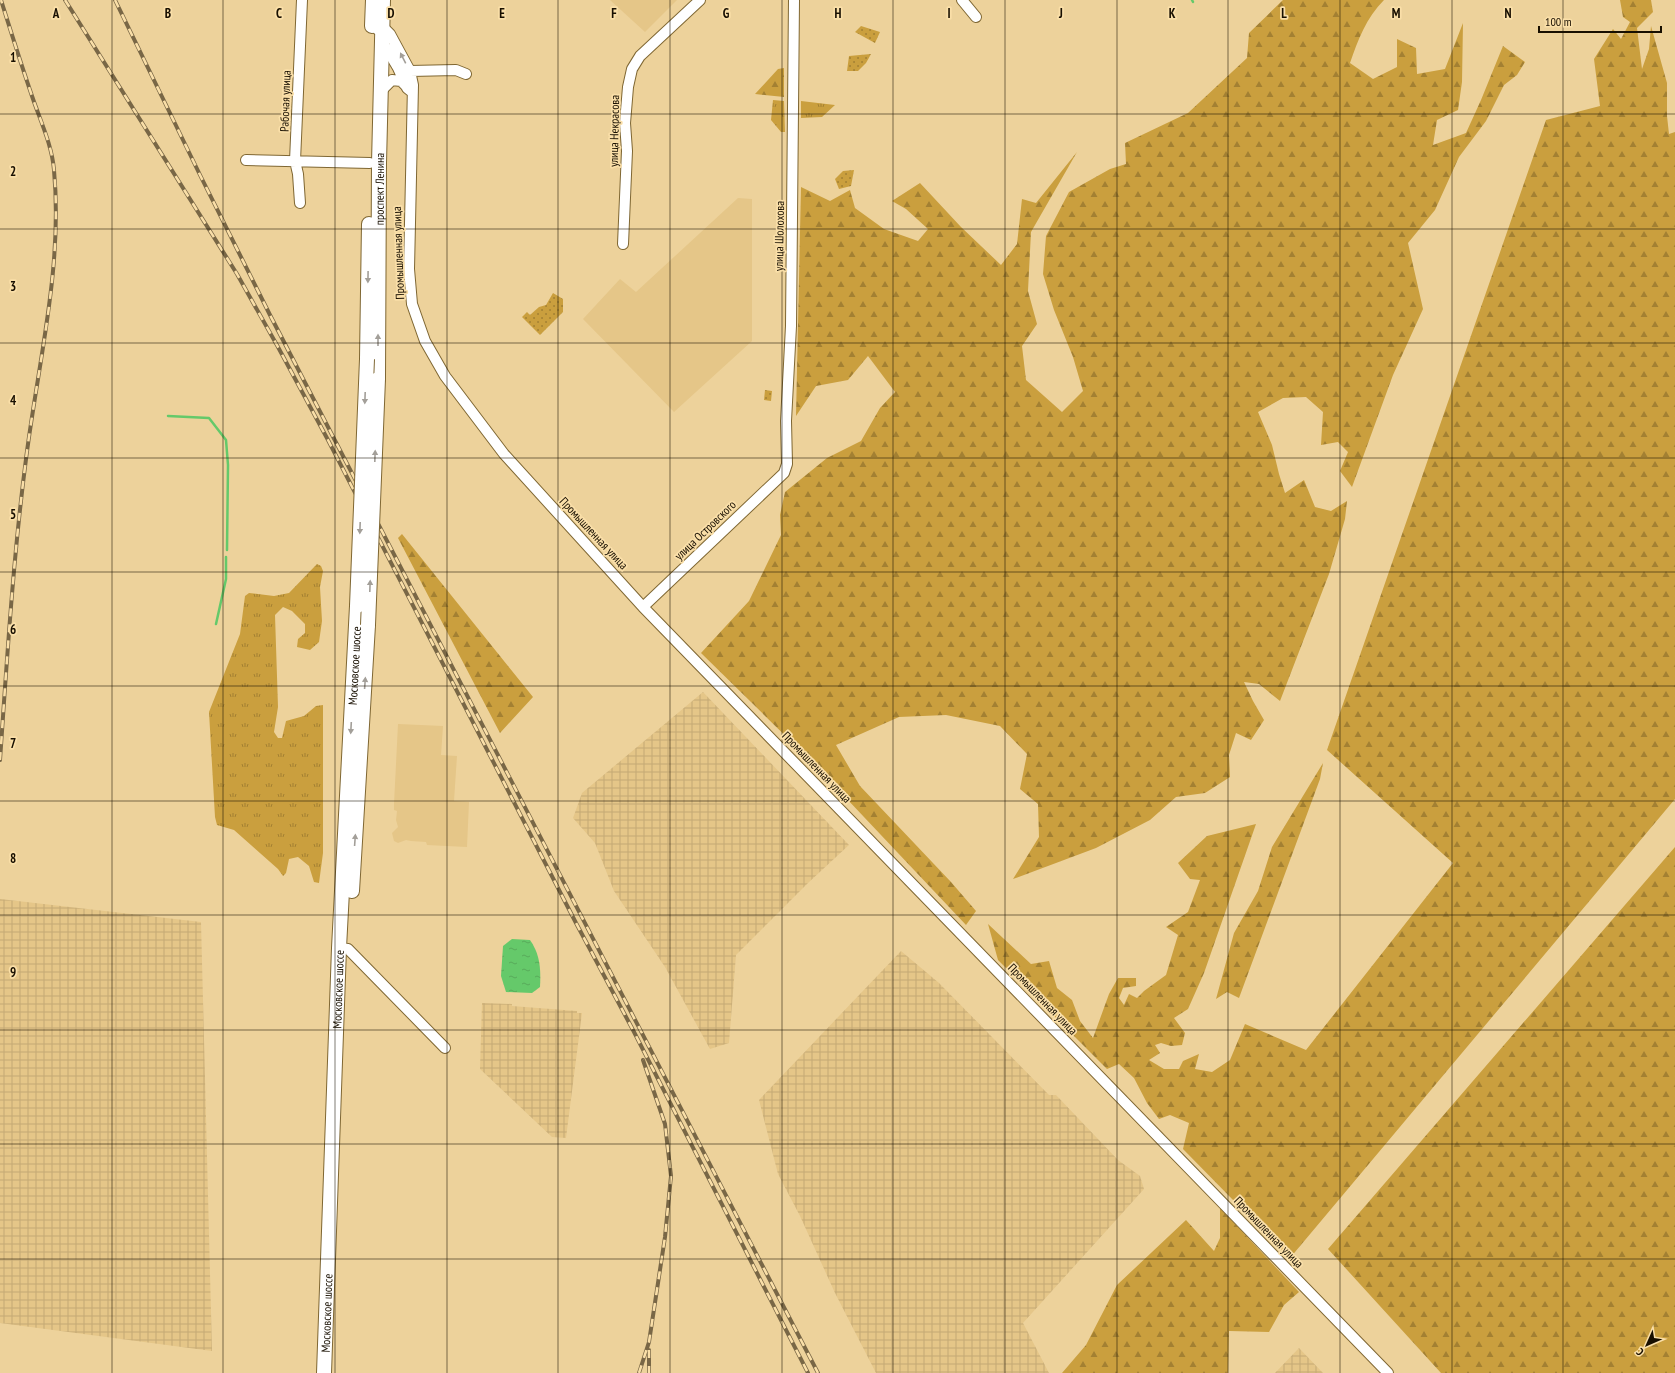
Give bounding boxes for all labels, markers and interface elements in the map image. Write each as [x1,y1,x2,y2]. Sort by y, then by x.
text: A [52,5,60,22]
text: B [165,5,171,22]
text: C [276,5,282,22]
text: D [388,5,395,22]
text: E [499,5,505,22]
text: F [611,5,617,22]
text: G [723,5,730,22]
text: H [835,5,842,22]
text: I [947,5,951,22]
text: J [1058,5,1063,22]
text: K [1169,5,1176,22]
text: L [1281,5,1287,22]
text: M [1392,5,1401,22]
text: N [1504,5,1512,22]
scale bar [1539,8,1661,34]
text: 100 m [1545,14,1572,29]
text: 1 [10,49,16,66]
one-way arrow [400,52,406,64]
street label: Рабочая улица [276,70,294,132]
street label: улица Некрасова [606,95,622,167]
street label: проспект Ленина [371,152,387,225]
text: 2 [10,163,16,180]
street label: улица Шолохова [771,201,787,271]
street label: Промышленная улица [389,206,407,300]
one-way arrow [365,271,371,284]
text: 3 [10,278,16,295]
one-way arrow [375,333,381,346]
text: 4 [10,392,17,409]
one-way arrow [362,392,368,405]
one-way arrow [372,449,378,462]
street label: Промышленная улица [557,494,631,572]
street label: улица Островского [671,497,739,563]
text: 5 [10,506,16,523]
one-way arrow [357,522,363,535]
one-way arrow [367,579,373,592]
text: 6 [10,621,16,638]
street label: Московское шоссе [344,626,363,705]
one-way arrow [361,677,368,689]
one-way arrow [347,722,354,734]
street label: Промышленная улица [779,728,855,806]
text: 7 [10,735,16,752]
one-way arrow [351,834,358,846]
text: 8 [10,850,16,867]
street label: Московское шоссе [329,950,346,1029]
street label: Промышленная улица [1005,960,1081,1038]
text: 9 [10,964,16,981]
street label: Промышленная улица [1231,1193,1307,1271]
street label: Московское шоссе [317,1273,335,1353]
north arrow [1627,1325,1667,1365]
text: С [1633,1345,1647,1359]

